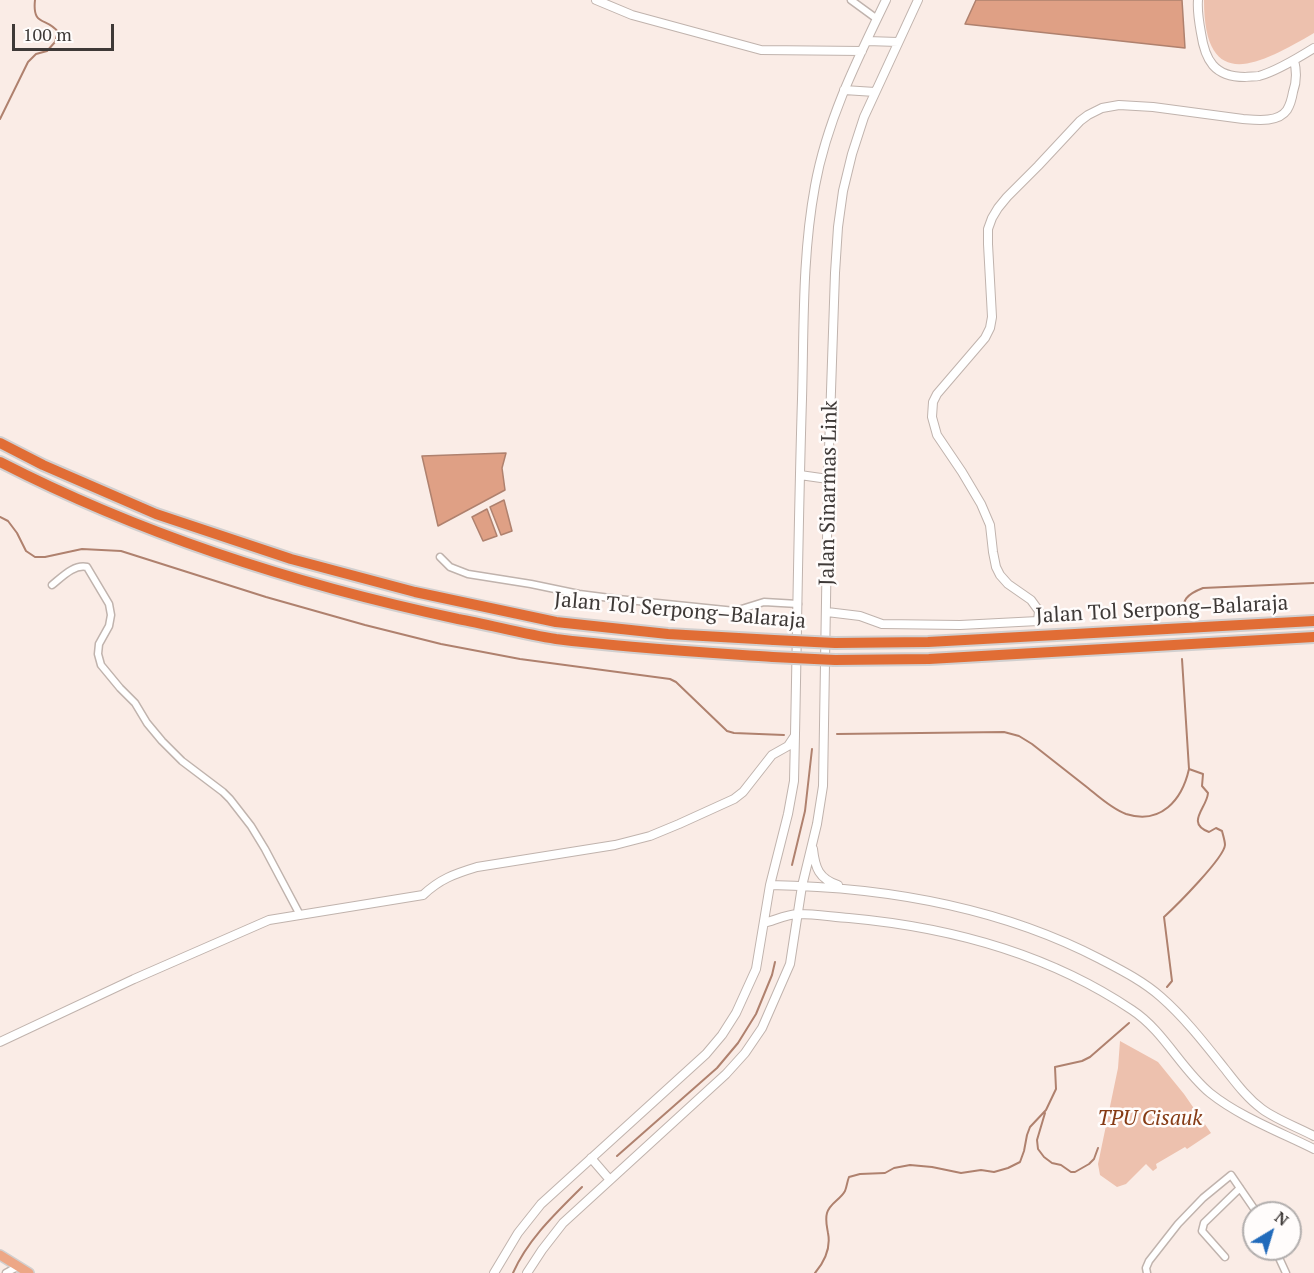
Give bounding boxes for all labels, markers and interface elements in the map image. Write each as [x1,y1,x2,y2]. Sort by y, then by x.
scale bar [15,12,117,50]
text: 100 m [23,22,72,46]
street label: Jalan Sinarmas Link [815,400,843,586]
street label: Jalan Tol Serpong–Balaraja [553,587,807,635]
street label: Jalan Tol Serpong–Balaraja [1035,591,1289,629]
park label: TPU Cisauk [1098,1106,1202,1132]
north arrow [1242,1201,1302,1261]
text: N [1270,1206,1293,1231]

